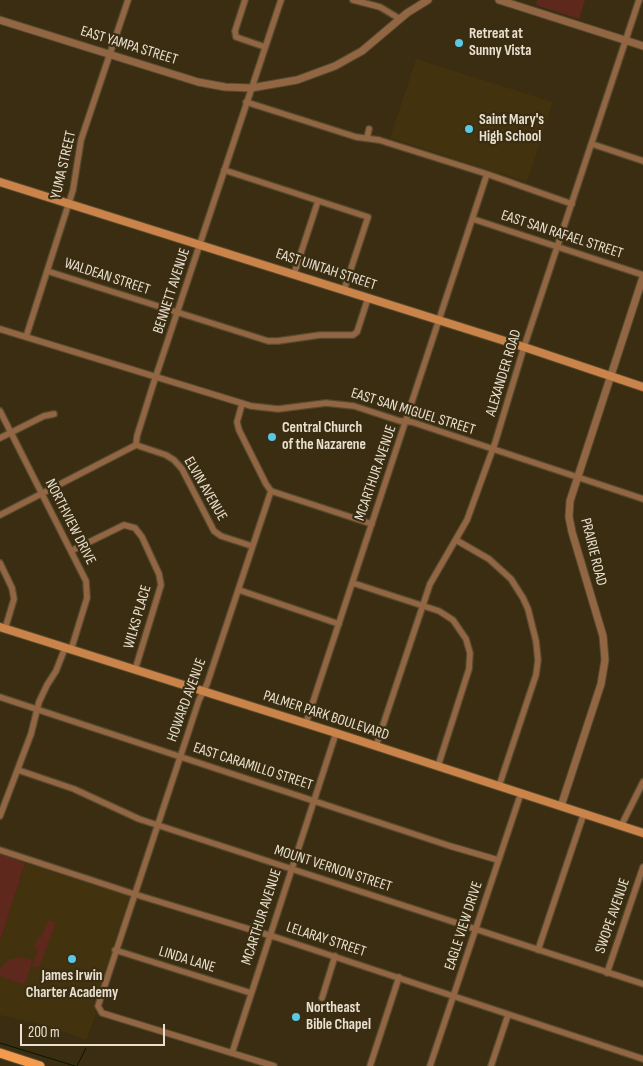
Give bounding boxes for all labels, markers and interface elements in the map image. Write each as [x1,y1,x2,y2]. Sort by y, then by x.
street label: EAST YAMPA STREET [78,23,180,69]
place label: Retreat at Sunny Vista [469,25,531,60]
marker: Retreat at Sunny Vista [453,37,465,49]
place label: Saint Mary's High School [479,111,544,146]
marker: Saint Mary's High School [463,123,475,135]
street label: YUMA STREET [47,129,81,201]
street label: EAST SAN RAFAEL STREET [499,207,625,263]
street label: EAST UINTAH STREET [273,245,379,295]
street label: BENNETT AVENUE [150,246,194,336]
street label: WALDEAN STREET [62,255,152,299]
street label: ALEXANDER ROAD [482,328,526,418]
street label: EAST SAN MIGUEL STREET [349,385,477,439]
place label: Central Church of the Nazarene [282,419,366,454]
street label: MCARTHUR AVENUE [351,423,401,523]
marker: Central Church of the Nazarene [266,431,278,443]
street label: ELVIN AVENUE [179,454,231,524]
street label: NORTHVIEW DRIVE [41,476,99,568]
street label: PRAIRIE ROAD [576,516,610,588]
street label: WILKS PLACE [120,583,156,651]
street label: HOWARD AVENUE [164,656,210,744]
street label: PALMER PARK BOULEVARD [261,687,391,745]
street label: EAST CARAMILLO STREET [191,739,315,795]
street label: MOUNT VERNON STREET [272,842,394,896]
street label: MCARTHUR AVENUE [238,867,286,967]
street label: SWOPE AVENUE [592,876,634,956]
street label: EAGLE VIEW DRIVE [441,879,487,973]
street label: LELARAY STREET [284,919,368,961]
street label: LINDA LANE [157,943,217,977]
marker: James Irwin Charter Academy [66,953,78,965]
place label: James Irwin Charter Academy [26,967,118,1002]
place label: Northeast Bible Chapel [306,999,371,1034]
marker: Northeast Bible Chapel [290,1011,302,1023]
scale bar [22,1014,168,1046]
text: 200 m [28,1023,60,1042]

